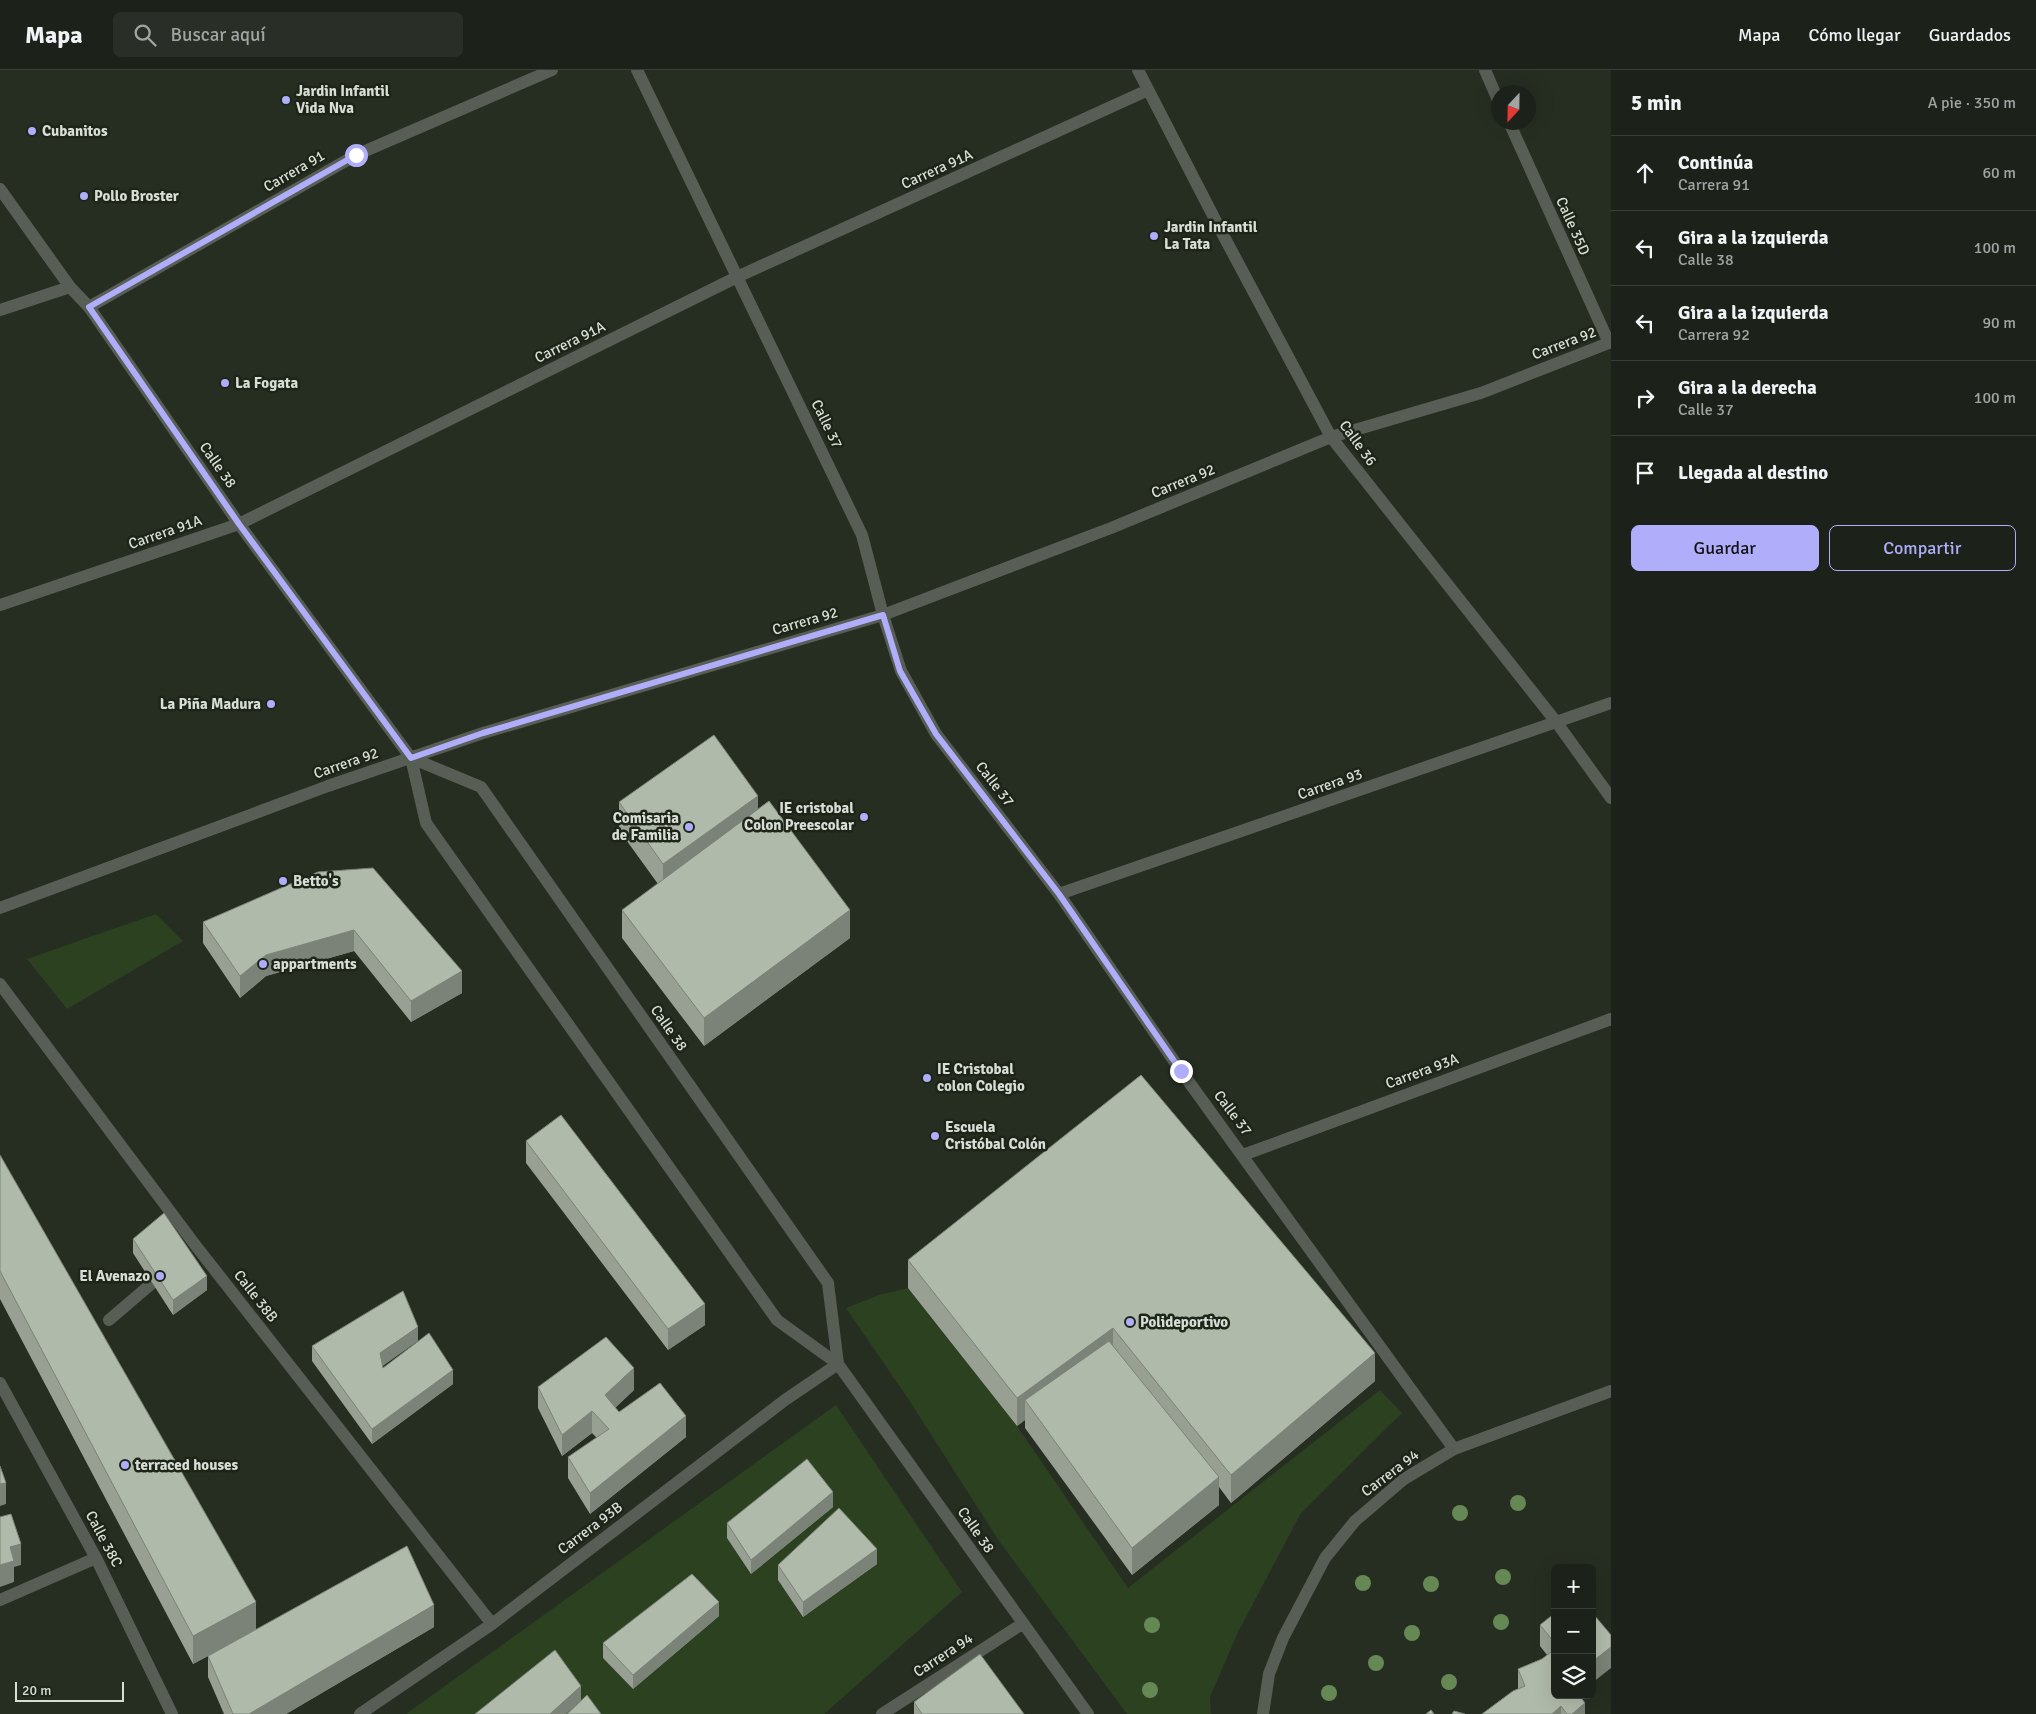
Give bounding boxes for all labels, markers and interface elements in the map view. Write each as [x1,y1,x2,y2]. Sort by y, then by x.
search box [113,12,463,57]
text: Mapa [25,20,83,50]
icon: search [131,21,159,49]
text: Buscar aquí [171,23,266,47]
text: Mapa [1738,24,1780,46]
text: Cómo llegar [1808,24,1901,46]
text: Guardados [1929,24,2011,46]
place label: Jardin Infantil Vida Nva [296,82,390,117]
north arrow [1491,85,1536,130]
text: 5 min [1631,90,1682,116]
text: A pie · 350 m [1928,93,2016,113]
marker: Jardin Infantil Vida Nva [280,94,292,106]
place label: Cubanitos [42,122,108,140]
marker: Cubanitos [26,125,38,137]
route start [345,144,368,167]
street label: Carrera 91A [898,145,976,193]
street label: Carrera 91 [260,146,328,196]
text: Continúa [1678,151,1753,175]
icon: ahead [1631,159,1659,187]
text: 60 m [1982,163,2016,183]
text: Carrera 91 [1678,175,1750,195]
place label: Pollo Broster [94,187,179,205]
marker: Pollo Broster [78,190,90,202]
street label: Calle 35D [1552,194,1594,258]
place label: Jardin Infantil La Tata [1164,218,1258,253]
text: Gira a la izquierda [1678,226,1828,250]
marker: Jardin Infantil La Tata [1148,230,1160,242]
icon: left [1631,234,1659,262]
text: 100 m [1974,238,2016,258]
text: Calle 38 [1678,250,1734,270]
text: Gira a la izquierda [1678,301,1828,325]
icon: left [1631,309,1659,337]
text: 90 m [1982,313,2016,333]
street label: Carrera 91A [532,317,608,367]
street label: Carrera 92 [1529,323,1599,363]
text: Carrera 92 [1678,325,1750,345]
place label: La Fogata [235,374,298,392]
text: Gira a la derecha [1678,376,1817,400]
marker: La Fogata [219,377,231,389]
icon: right [1631,384,1659,412]
text: 100 m [1974,388,2016,408]
street label: Calle 37 [807,397,847,451]
text: Calle 37 [1678,400,1734,420]
street label: Calle 36 [1335,417,1381,469]
street label: Calle 38 [196,439,240,491]
icon: arrive [1631,459,1659,487]
street label: Carrera 92 [1148,460,1218,502]
text: Llegada al destino [1678,461,1828,485]
street label: Carrera 91A [126,511,204,553]
button: Guardar [1631,525,1819,571]
button: Compartir [1829,525,2016,571]
street label: Carrera 92 [770,603,840,639]
place label: La Piña Madura [160,695,261,713]
marker: La Piña Madura [265,698,277,710]
street label: Carrera 92 [311,744,381,782]
street label: Calle 37 [972,758,1018,810]
street label: Carrera 93 [1295,765,1365,803]
place label: IE cristobal Colon Preescolar [744,799,854,834]
place label: Comisaria de Familia [612,809,679,844]
marker: IE cristobal Colon Preescolar [858,811,870,823]
marker: Comisaria de Familia [683,821,695,833]
place label: Betto's [293,872,339,890]
marker: Betto's [277,875,289,887]
place label: appartments [273,955,357,973]
marker: appartments [257,958,269,970]
street label: Calle 38 [647,1002,691,1054]
street label: Carrera 93A [1383,1049,1461,1093]
place label: IE Cristobal colon Colegio [937,1060,1025,1095]
route end [1170,1060,1193,1083]
marker: IE Cristobal colon Colegio [921,1072,933,1084]
street label: Calle 37 [1210,1087,1256,1139]
place label: Escuela Cristóbal Colón [945,1118,1046,1153]
marker: Escuela Cristóbal Colón [929,1130,941,1142]
street label: Calle 38B [230,1266,282,1326]
place label: El Avenazo [79,1267,150,1285]
marker: El Avenazo [154,1270,166,1282]
place label: Polideportivo [1140,1313,1228,1331]
marker: Polideportivo [1124,1316,1136,1328]
street label: Carrera 94 [1358,1446,1422,1500]
place label: terraced houses [134,1456,238,1474]
marker: terraced houses [119,1459,131,1471]
street label: Carrera 93B [554,1498,626,1558]
street label: Calle 38 [954,1504,998,1556]
street label: Calle 38C [82,1508,126,1570]
map controls [1551,1564,1596,1699]
button: + [1551,1564,1596,1609]
button: − [1551,1609,1596,1654]
street label: Carrera 94 [910,1629,976,1681]
button: layers [1551,1654,1596,1699]
scale bar [15,1679,124,1702]
text: 20 m [22,1682,51,1699]

